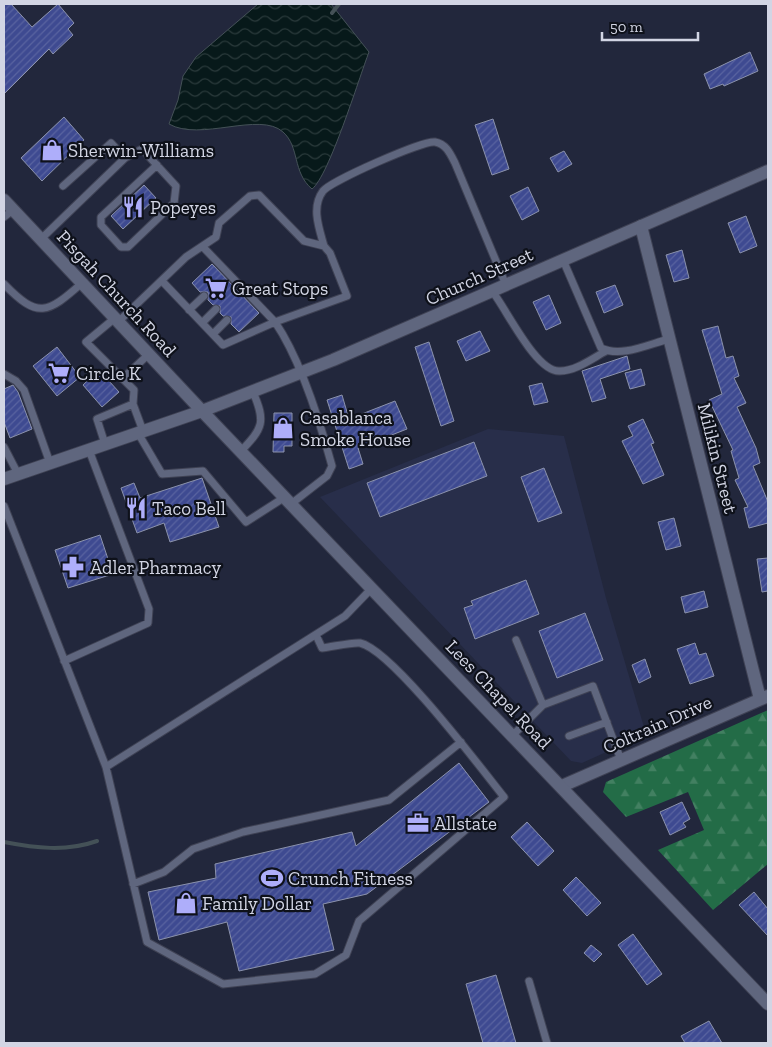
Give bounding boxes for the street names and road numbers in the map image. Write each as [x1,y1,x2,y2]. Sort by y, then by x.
street label: Pisgah Church Road [52,225,182,362]
street label: Church Street [422,243,536,310]
street label: Milikin Street [693,401,742,516]
street label: Lees Chapel Road [441,635,557,754]
street label: Coltrain Drive [599,690,715,759]

